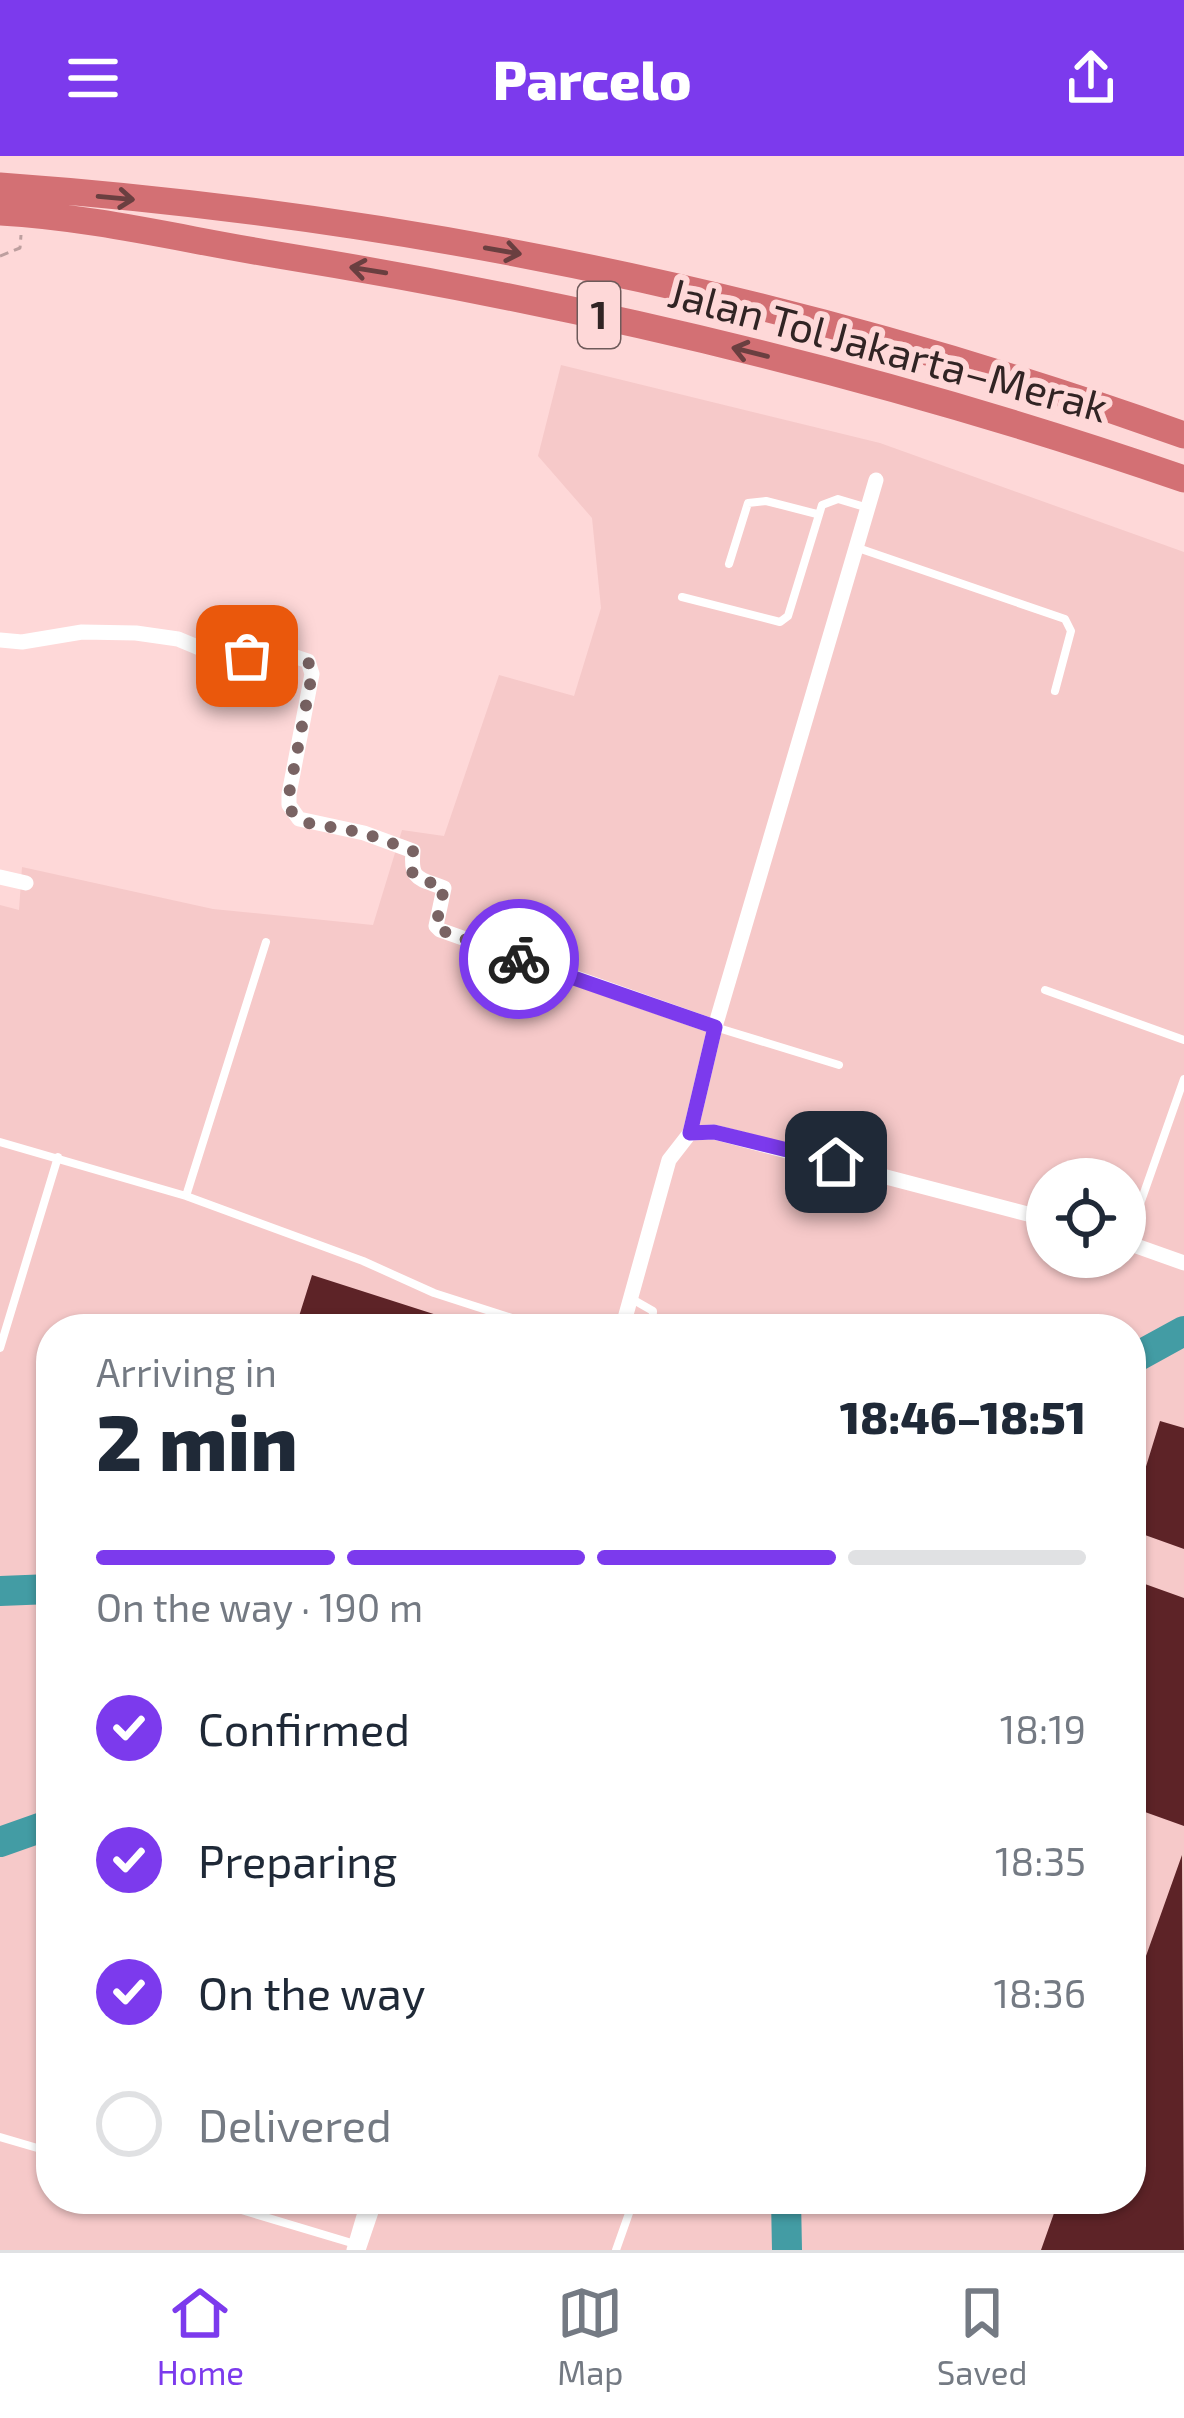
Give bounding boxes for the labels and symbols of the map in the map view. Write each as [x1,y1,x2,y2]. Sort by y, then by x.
one-way arrow [96,187,135,210]
one-way arrow [482,241,521,264]
one-way arrow [350,258,389,281]
street label: Jalan Tol Jakarta–Merak [664,265,1113,431]
road number: 1 [578,282,620,348]
one-way arrow [731,340,769,362]
pin [196,605,298,707]
courier [459,899,579,1019]
pin [785,1111,887,1213]

